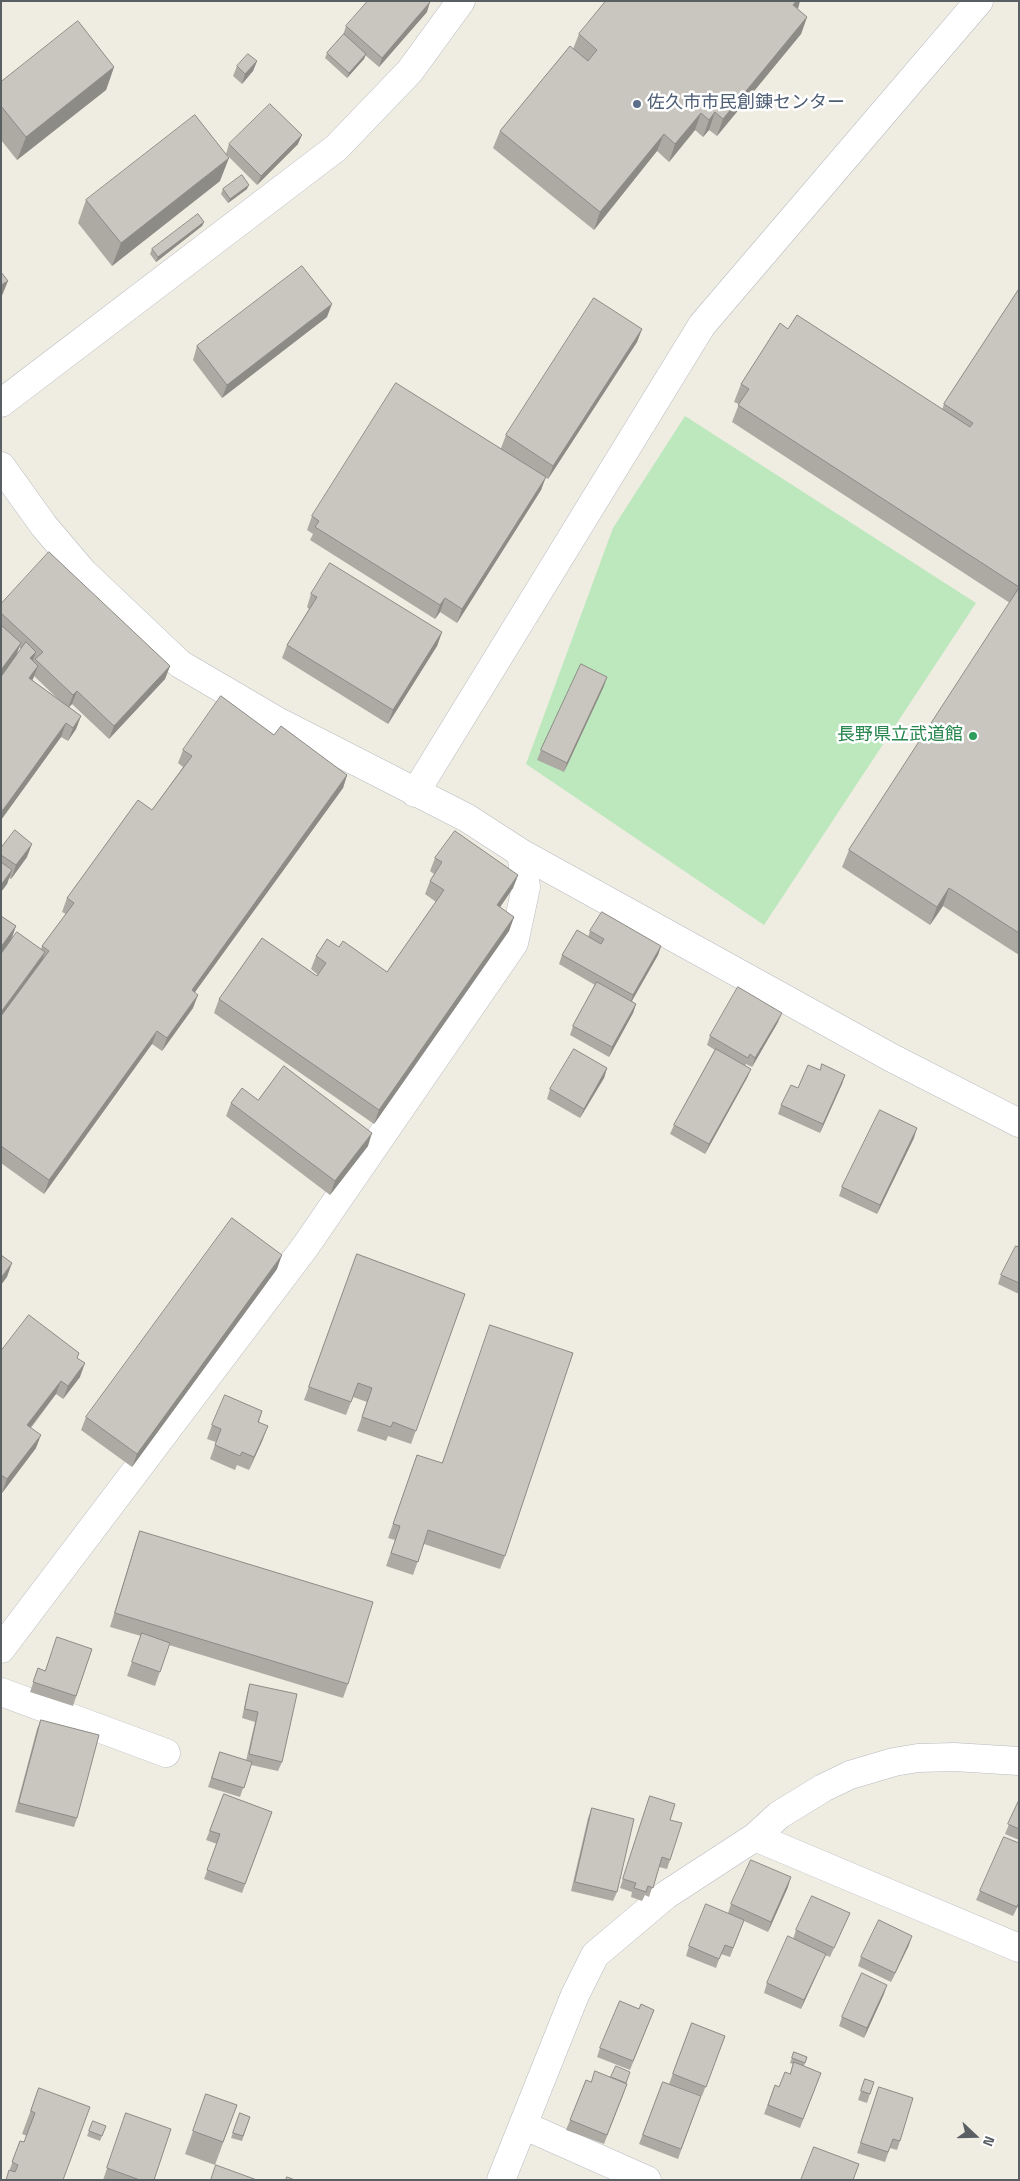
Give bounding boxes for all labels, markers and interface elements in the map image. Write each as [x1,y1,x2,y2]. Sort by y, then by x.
place label: 佐久市市民創錬センター [647,93,845,115]
marker: 佐久市市民創錬センター [631,98,643,110]
place label: 長野県立武道館 [837,725,963,747]
marker: 長野県立武道館 [967,730,979,742]
north arrow [950,2111,1000,2161]
text: N [978,2133,1001,2150]

